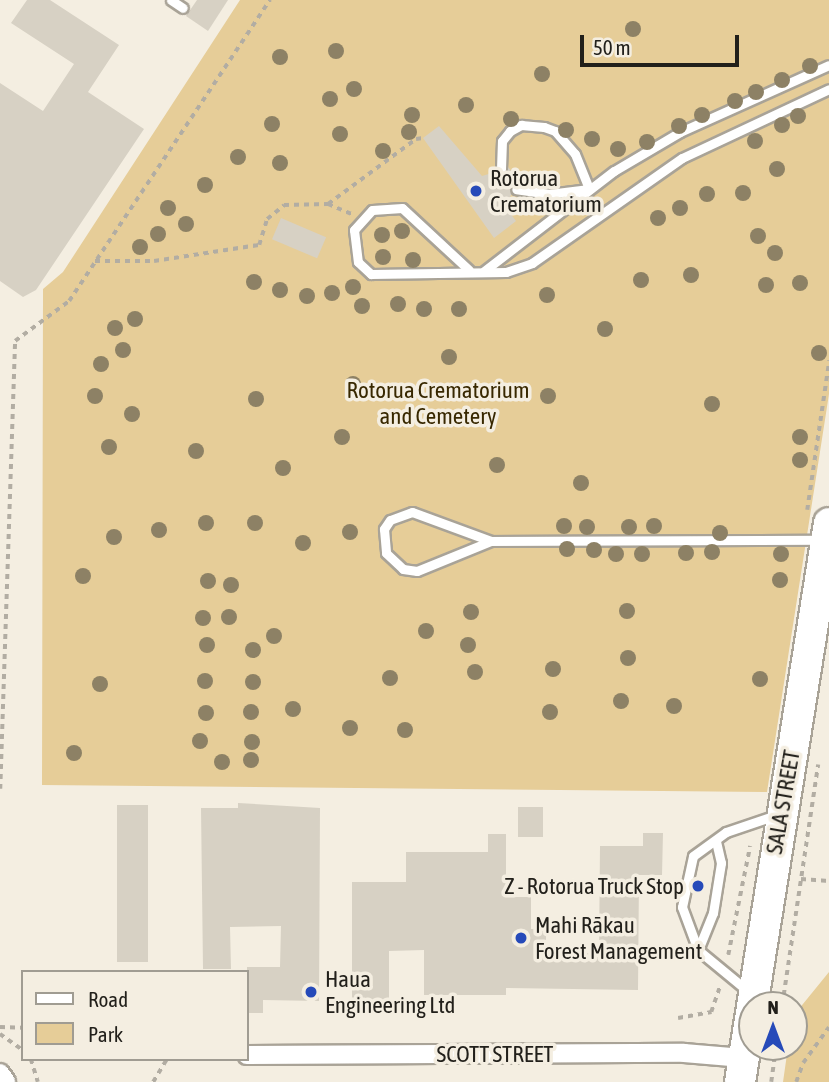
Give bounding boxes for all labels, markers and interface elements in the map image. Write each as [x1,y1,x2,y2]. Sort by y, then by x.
scale bar [584,21,743,65]
text: 50 m [593,35,631,59]
place label: Rotorua Crematorium [490,164,602,218]
marker: Rotorua Crematorium [468,183,484,199]
park label: Rotorua Crematorium and Cemetery [346,376,530,430]
street label: SALA STREET [760,748,806,856]
place label: Z - Rotorua Truck Stop [504,872,684,900]
marker: Z - Rotorua Truck Stop [690,878,706,894]
place label: Mahi Rākau Forest Management [535,911,702,965]
marker: Mahi Rākau Forest Management [513,930,529,946]
place label: Haua Engineering Ltd [325,965,456,1019]
legend [21,970,248,1061]
marker: Haua Engineering Ltd [303,984,319,1000]
text: Road [88,987,128,1011]
north arrow [738,991,808,1061]
text: N [767,996,779,1018]
text: Park [88,1022,123,1046]
street label: SCOTT STREET [437,1040,553,1068]

